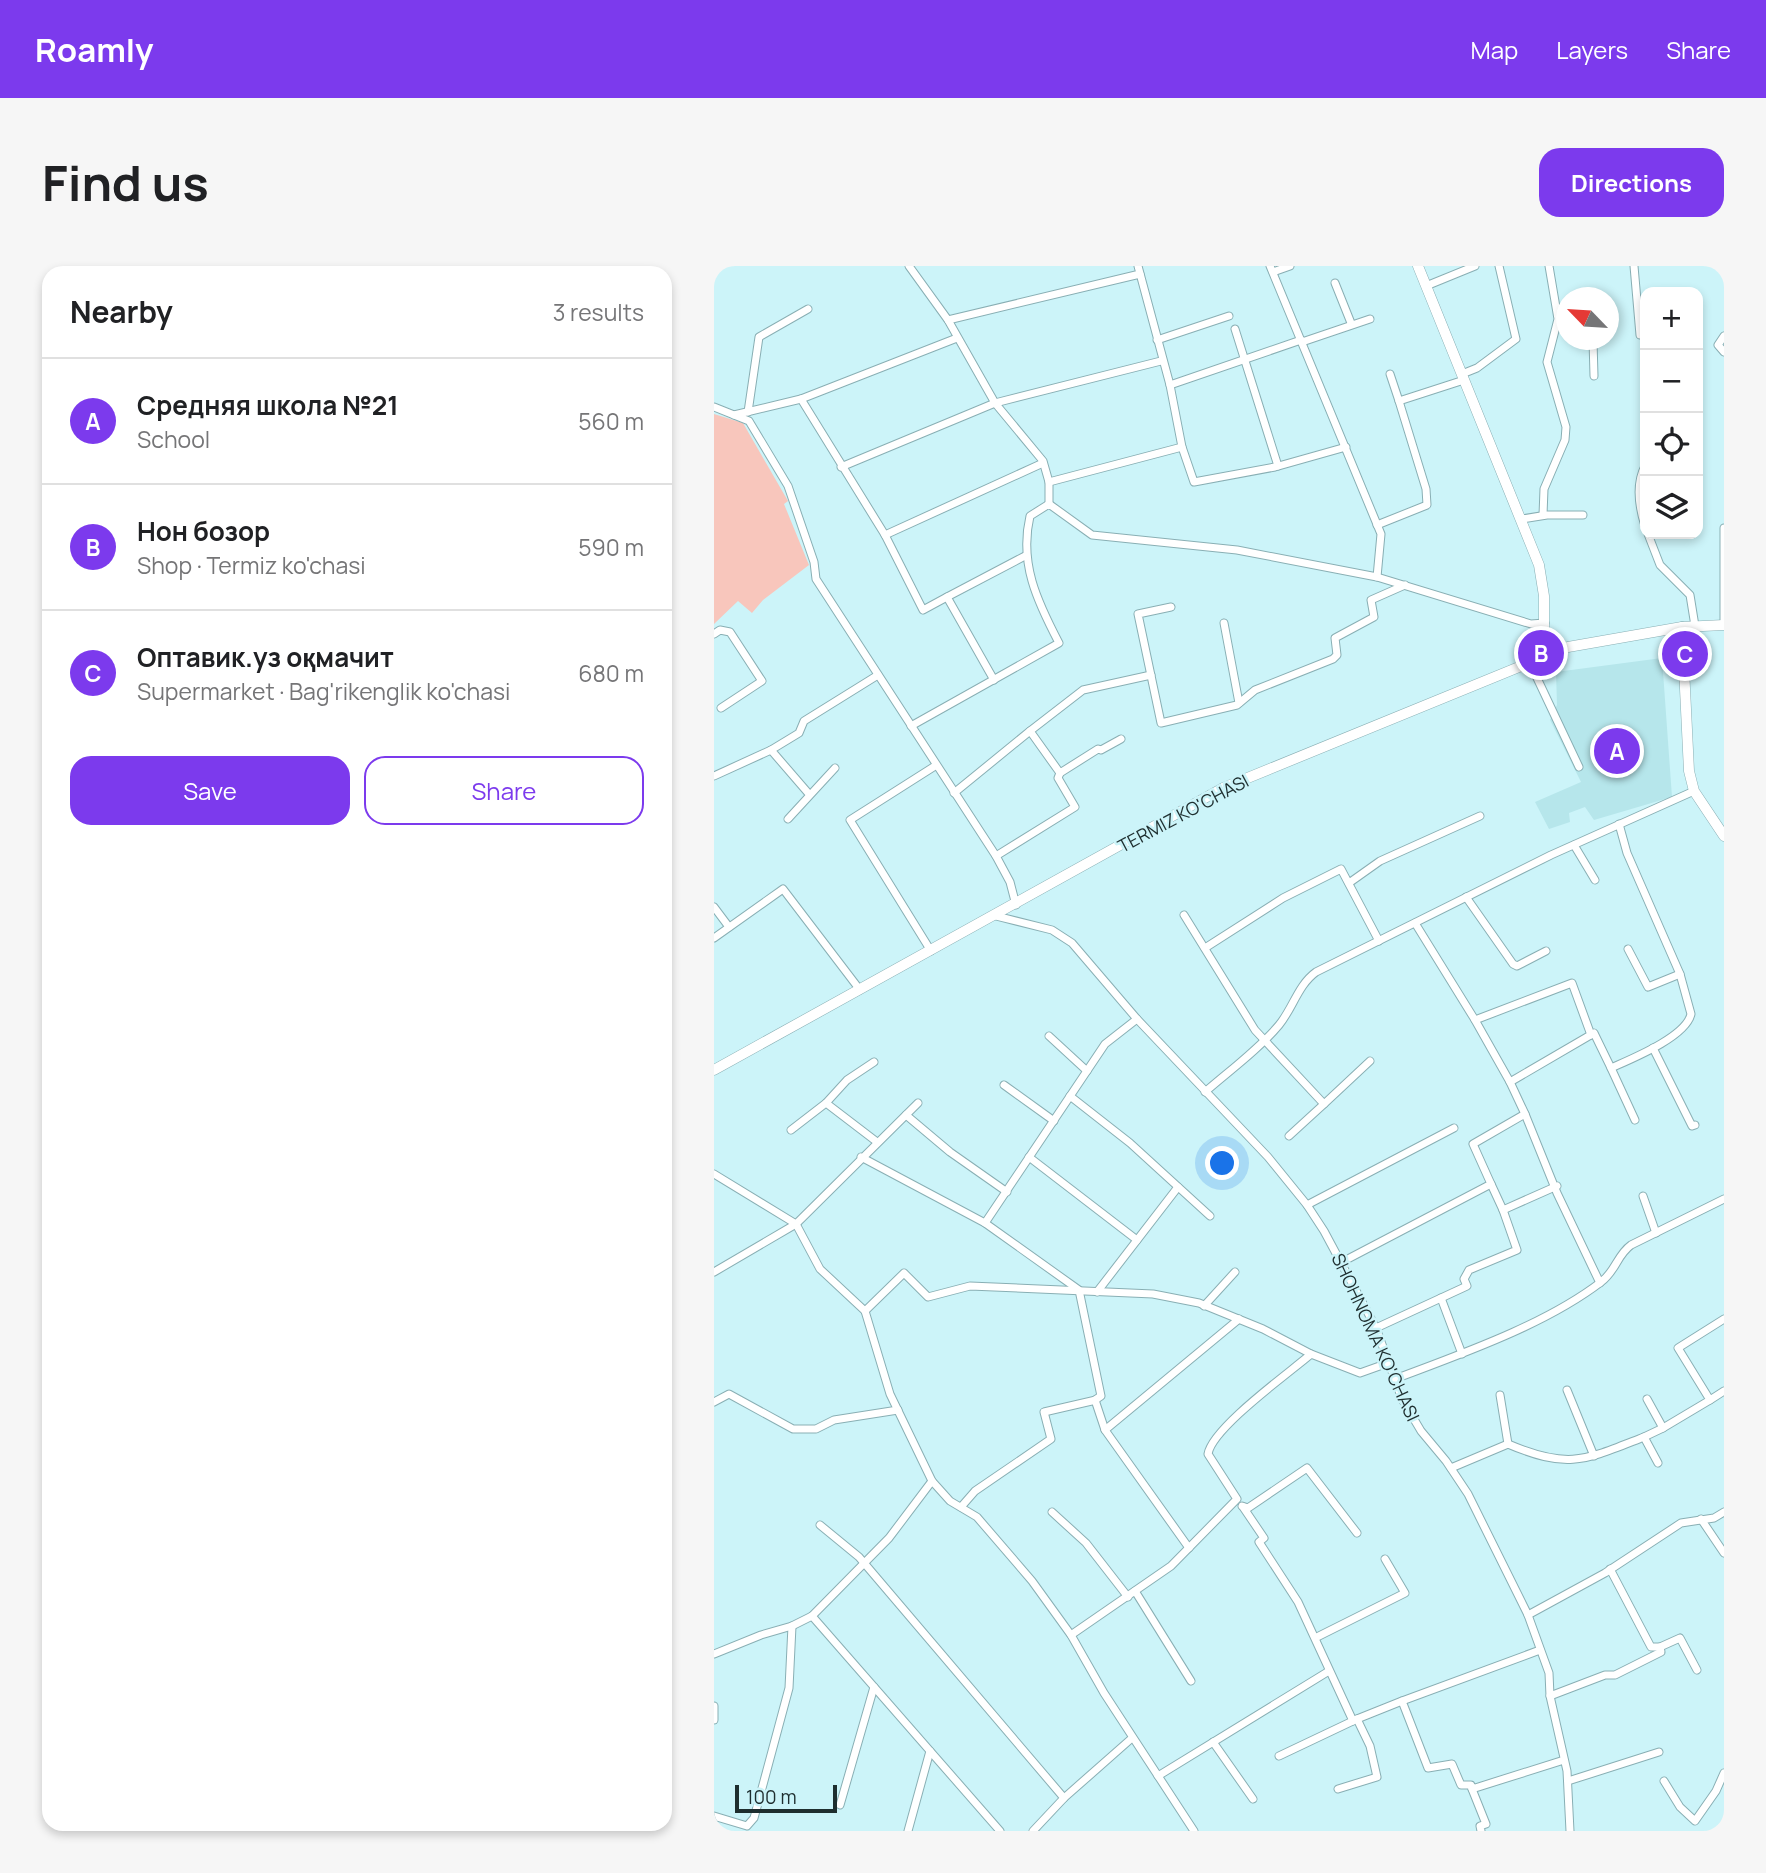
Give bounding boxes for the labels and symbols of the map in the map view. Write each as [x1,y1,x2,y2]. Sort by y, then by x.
north arrow [1556,287,1619,350]
pin: B [1518,627,1564,679]
pin: C [1662,628,1708,680]
pin: A [1594,725,1640,777]
street label: TERMIZ KO'CHASI [1113,768,1253,858]
your location [1205,1146,1239,1180]
street label: SHOHNOMA KO'CHASI [1327,1249,1425,1425]
scale bar [735,1782,836,1814]

